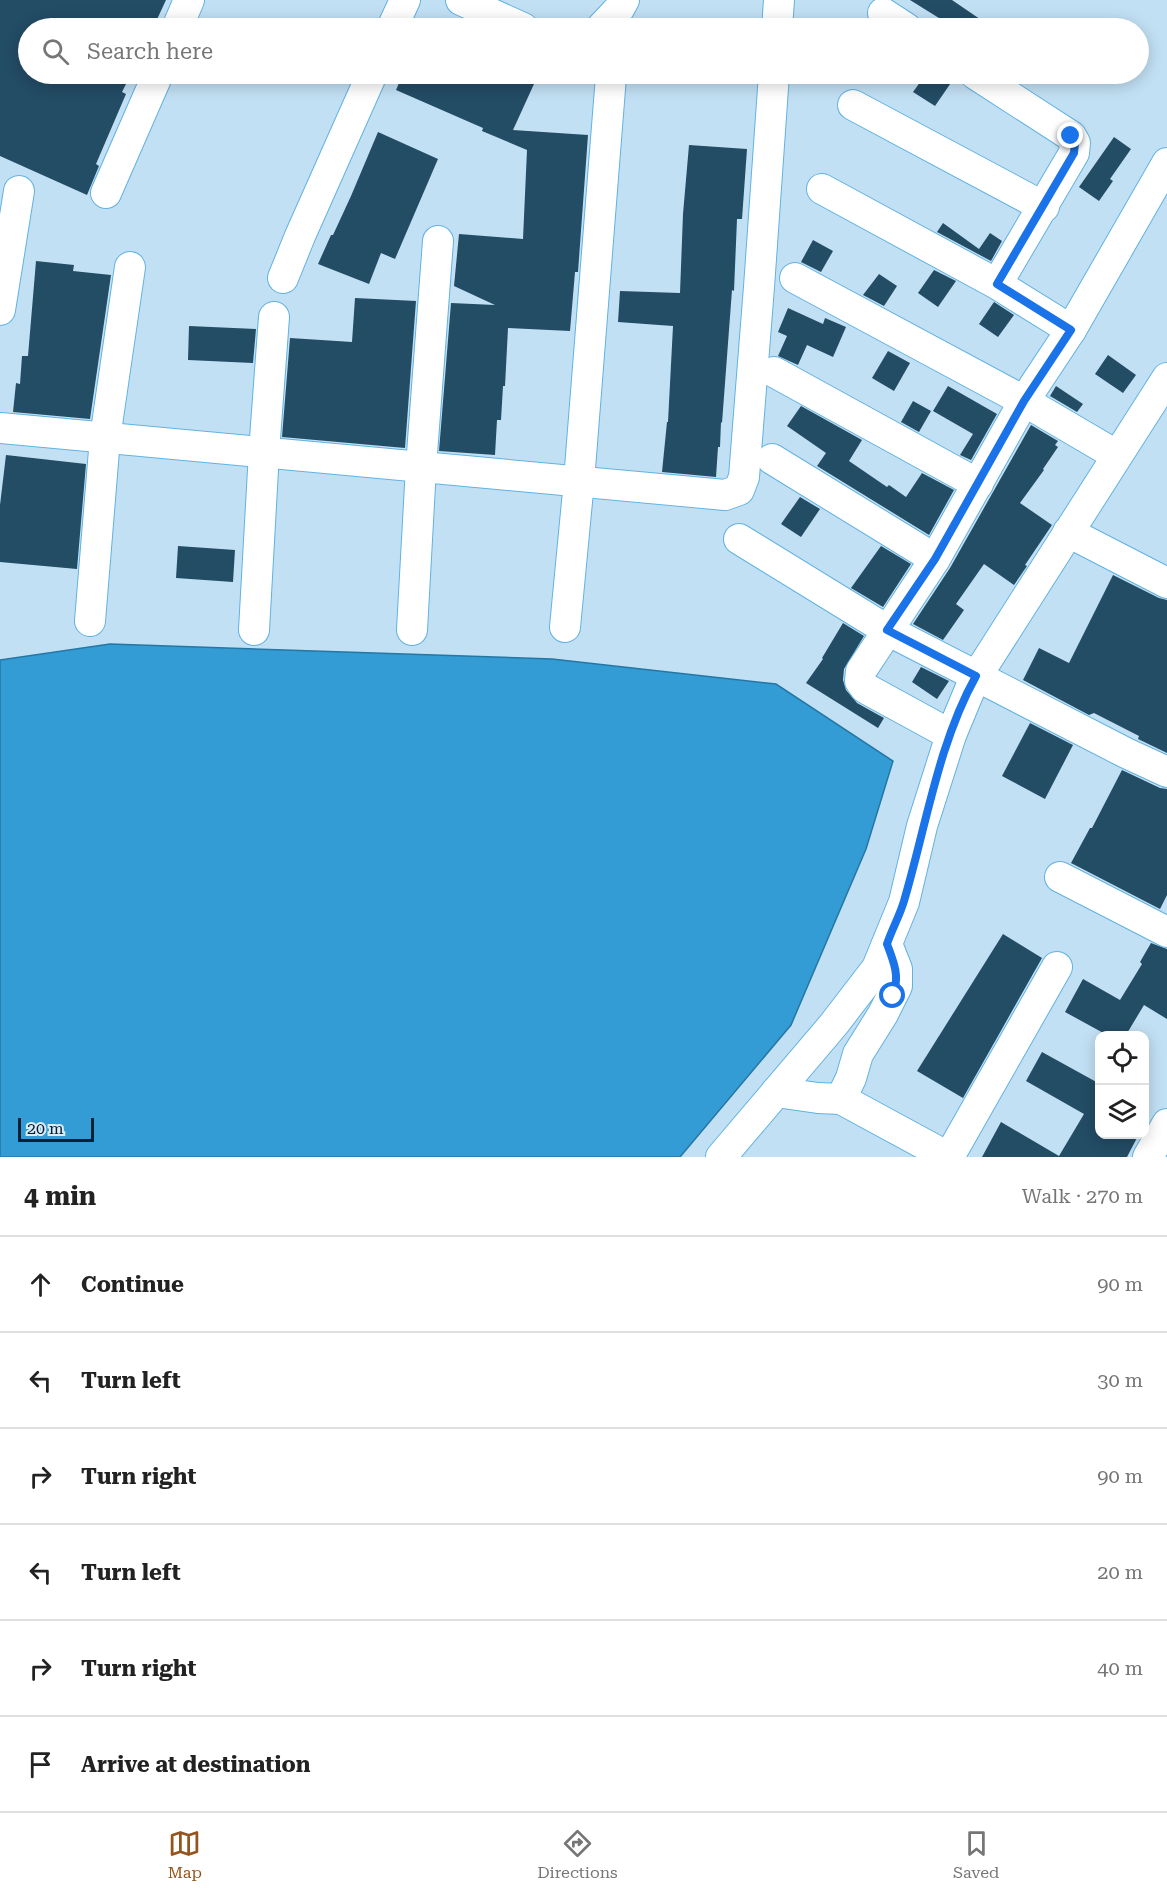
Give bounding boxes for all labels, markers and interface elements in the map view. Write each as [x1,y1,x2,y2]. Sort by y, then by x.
search box [18,18,1149,84]
icon: search [39,35,72,68]
text: Search here [87,39,213,64]
route end [1057,122,1083,148]
route start [879,982,905,1008]
map controls [1095,1031,1149,1139]
button: locate [1095,1031,1149,1085]
button: layers [1095,1085,1149,1139]
scale bar [18,1115,94,1142]
text: 20 m [27,1119,64,1138]
text: 4 min [24,1181,96,1211]
text: Walk · 270 m [1022,1184,1143,1208]
icon: ahead [24,1268,57,1301]
text: Continue [81,1272,184,1297]
text: 90 m [1097,1272,1143,1296]
icon: left [24,1364,57,1397]
text: Turn left [81,1368,181,1393]
text: 30 m [1097,1368,1143,1392]
icon: right [24,1460,57,1493]
text: Turn right [81,1464,196,1489]
text: 90 m [1097,1464,1143,1488]
icon: left [24,1556,57,1589]
text: Turn left [81,1560,181,1585]
text: 20 m [1097,1560,1143,1584]
icon: right [24,1652,57,1685]
text: Turn right [81,1656,196,1681]
text: 40 m [1097,1656,1143,1680]
icon: arrive [24,1748,57,1781]
text: Arrive at destination [81,1752,310,1777]
tab: Map [168,1827,202,1882]
tab: Directions [537,1827,618,1882]
tab: Saved [953,1827,999,1882]

